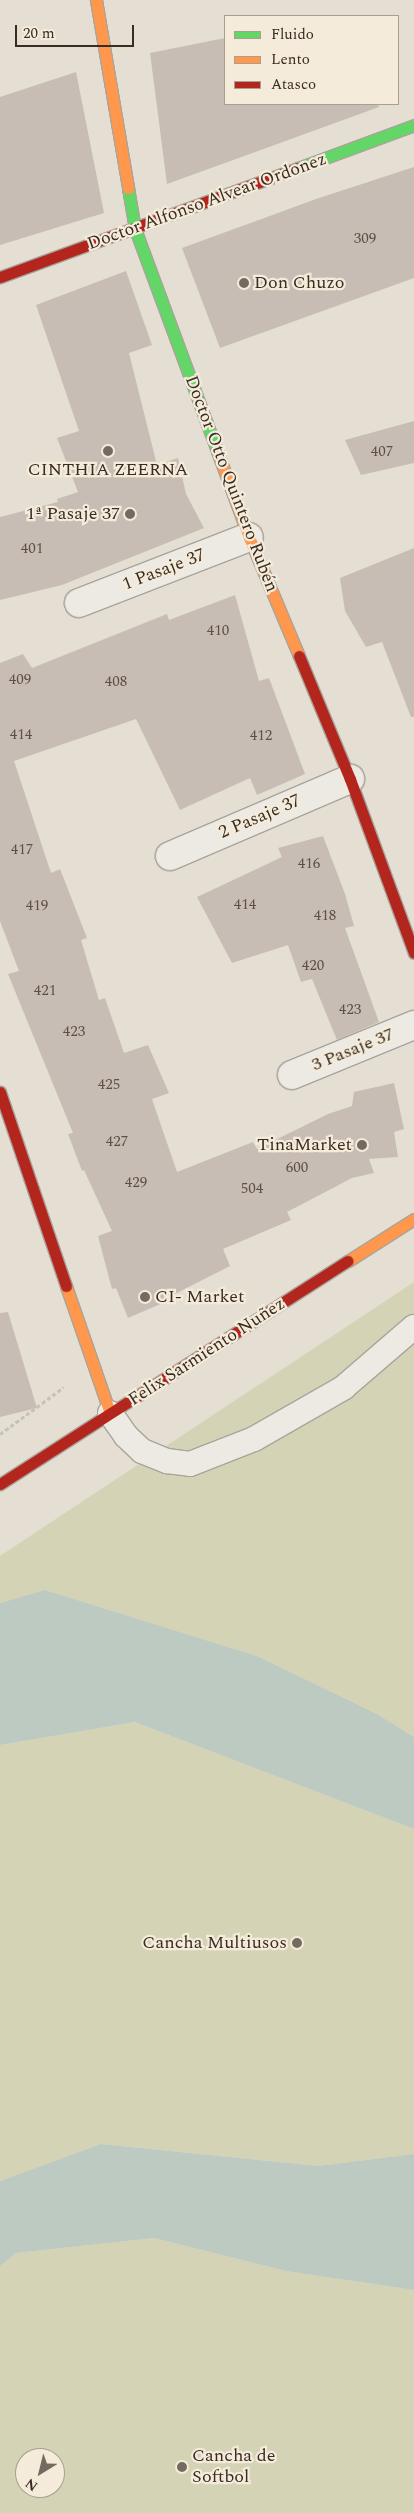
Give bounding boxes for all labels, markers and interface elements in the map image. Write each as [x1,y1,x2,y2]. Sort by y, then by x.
scale bar [18,15,136,47]
legend [224,15,399,105]
text: 20 m [23,22,55,45]
text: Fluido [271,23,314,46]
text: Lento [271,48,310,71]
text: Atasco [271,73,316,96]
street label: Doctor Alfonso Alvear Ordonez [84,149,330,255]
house number: 309 [354,230,376,248]
place label: Don Chuzo [254,272,345,294]
marker: Don Chuzo [238,277,250,289]
street label: Doctor Otto Quintero Rubén [180,373,282,595]
house number: 407 [371,443,393,461]
marker: CINTHIA ZEERNA [102,445,114,457]
place label: CINTHIA ZEERNA [28,459,188,481]
place label: 1ª Pasaje 37 [26,503,120,525]
marker: 1ª Pasaje 37 [124,508,136,520]
house number: 401 [21,540,43,558]
street label: 1 Pasaje 37 [120,544,208,596]
house number: 410 [207,622,229,640]
house number: 409 [9,671,31,689]
house number: 408 [105,673,127,691]
house number: 414 [10,726,32,744]
house number: 412 [250,727,272,745]
street label: 2 Pasaje 37 [216,790,304,844]
house number: 417 [11,841,33,859]
house number: 416 [298,855,320,873]
house number: 414 [234,896,256,914]
house number: 419 [26,897,48,915]
house number: 418 [314,907,336,925]
house number: 420 [302,957,324,975]
house number: 421 [34,982,56,1000]
house number: 423 [339,1001,361,1019]
house number: 423 [63,1023,85,1041]
street label: 3 Pasaje 37 [309,1024,397,1076]
house number: 425 [98,1076,120,1094]
house number: 427 [106,1133,128,1151]
place label: TinaMarket [257,1134,352,1156]
marker: TinaMarket [356,1139,368,1151]
house number: 600 [286,1159,308,1177]
house number: 429 [125,1174,147,1192]
house number: 504 [241,1180,263,1198]
place label: CI- Market [155,1286,244,1308]
marker: CI- Market [139,1291,151,1303]
street label: Felix Sarmiento Nuñez [125,1293,289,1411]
place label: Cancha Multiusos [142,1932,287,1954]
marker: Cancha Multiusos [291,1937,303,1949]
place label: Cancha de Softbol [192,2446,275,2488]
north arrow [15,2448,65,2498]
marker: Cancha de Softbol [176,2461,188,2473]
text: N [21,2473,42,2497]

